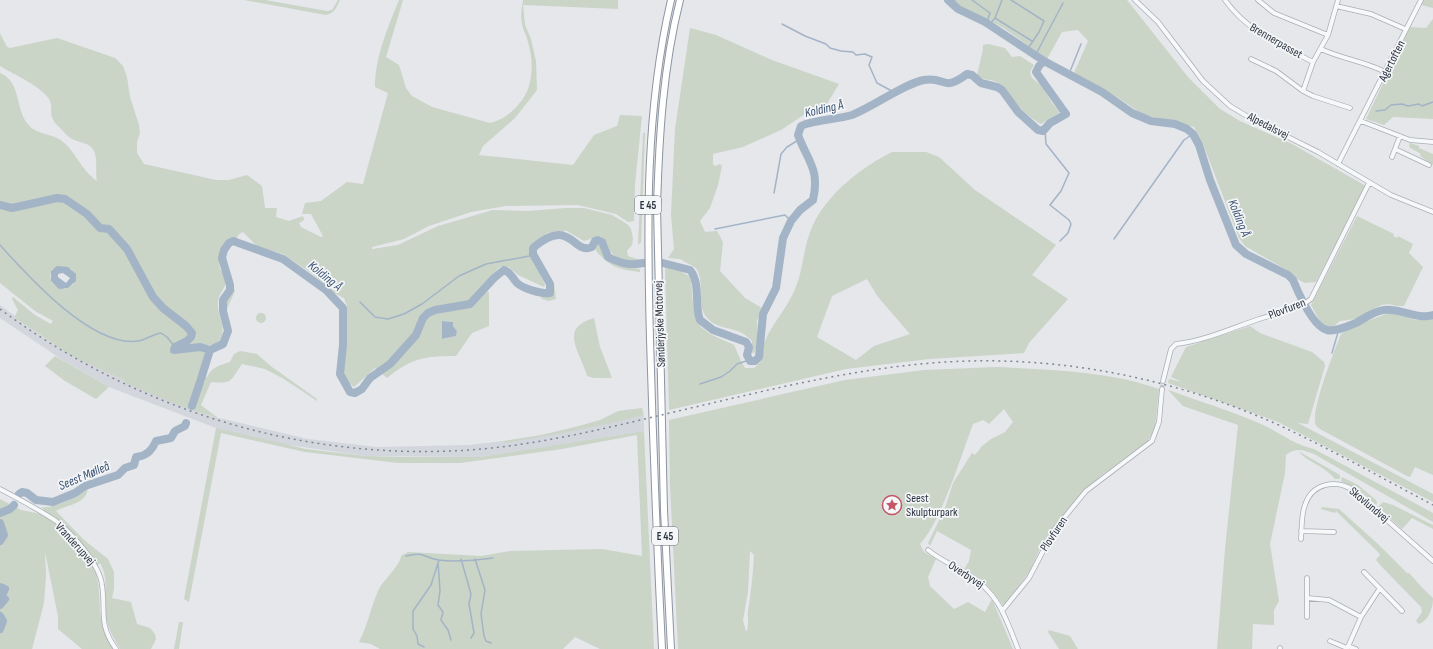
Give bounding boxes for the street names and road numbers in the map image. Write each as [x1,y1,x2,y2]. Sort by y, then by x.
street label: Brennerpasset [1247,20,1305,62]
street label: Agertoften [1375,38,1409,85]
street label: Alpedalsvej [1244,109,1291,143]
road number: E 45 [635,196,661,214]
street label: Sønderjyske Motorvej [651,281,669,367]
street label: Plovfuren [1266,295,1308,323]
street label: Skovlundvej [1346,484,1392,526]
street label: Plovfuren [1037,514,1071,554]
street label: Vranderupvej [52,519,98,569]
road number: E 45 [652,527,678,545]
street label: Overbyvej [945,558,987,592]

